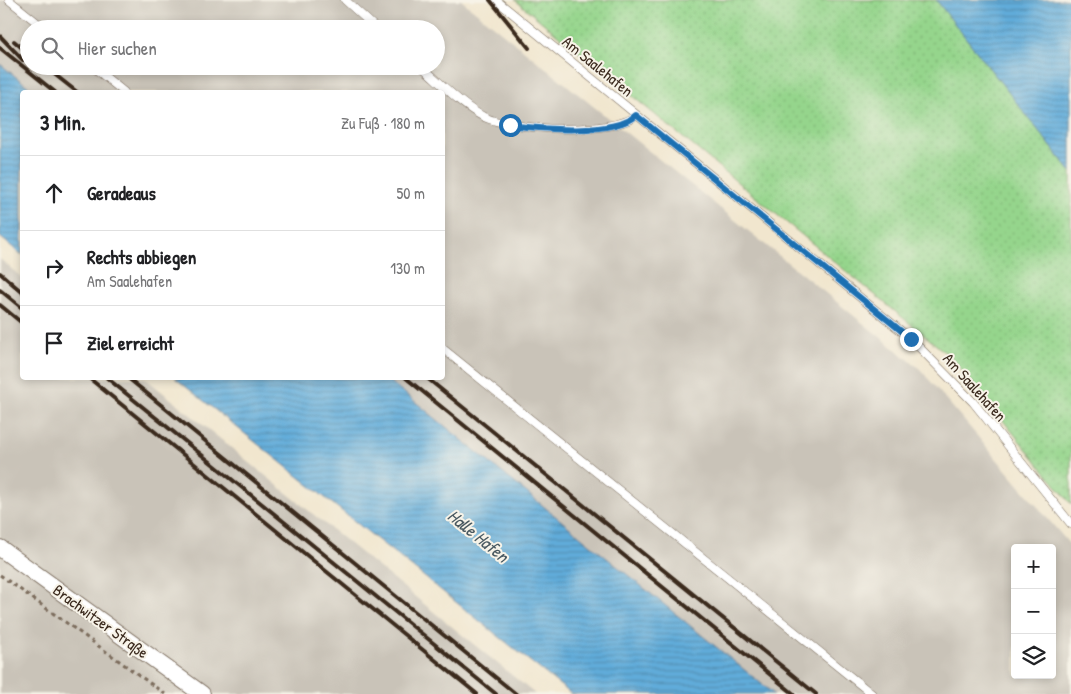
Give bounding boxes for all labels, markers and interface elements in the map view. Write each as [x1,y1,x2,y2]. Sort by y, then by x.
search box [20,20,445,75]
street label: Am Saalehafen [558,31,638,101]
icon: search [38,34,66,62]
text: Hier suchen [78,35,157,61]
text: 3 Min. [40,108,85,137]
text: Zu Fuß · 180 m [341,112,425,134]
route start [499,114,522,137]
icon: ahead [40,179,68,207]
text: Geradeaus [87,180,156,206]
text: 50 m [397,182,425,204]
text: Rechts abbiegen [87,244,196,270]
icon: right [40,254,68,282]
text: 130 m [390,257,425,279]
text: Am Saalehafen [87,270,172,292]
route end [900,328,923,351]
icon: arrive [40,329,68,357]
text: Ziel erreicht [87,330,174,356]
street label: Am Saalehafen [938,348,1012,426]
water label: Halle Hafen [443,503,516,569]
map controls [1011,544,1056,679]
button: + [1011,544,1056,589]
street label: Brachwitzer Straße [49,579,154,664]
button: − [1011,589,1056,634]
button: layers [1011,634,1056,679]

